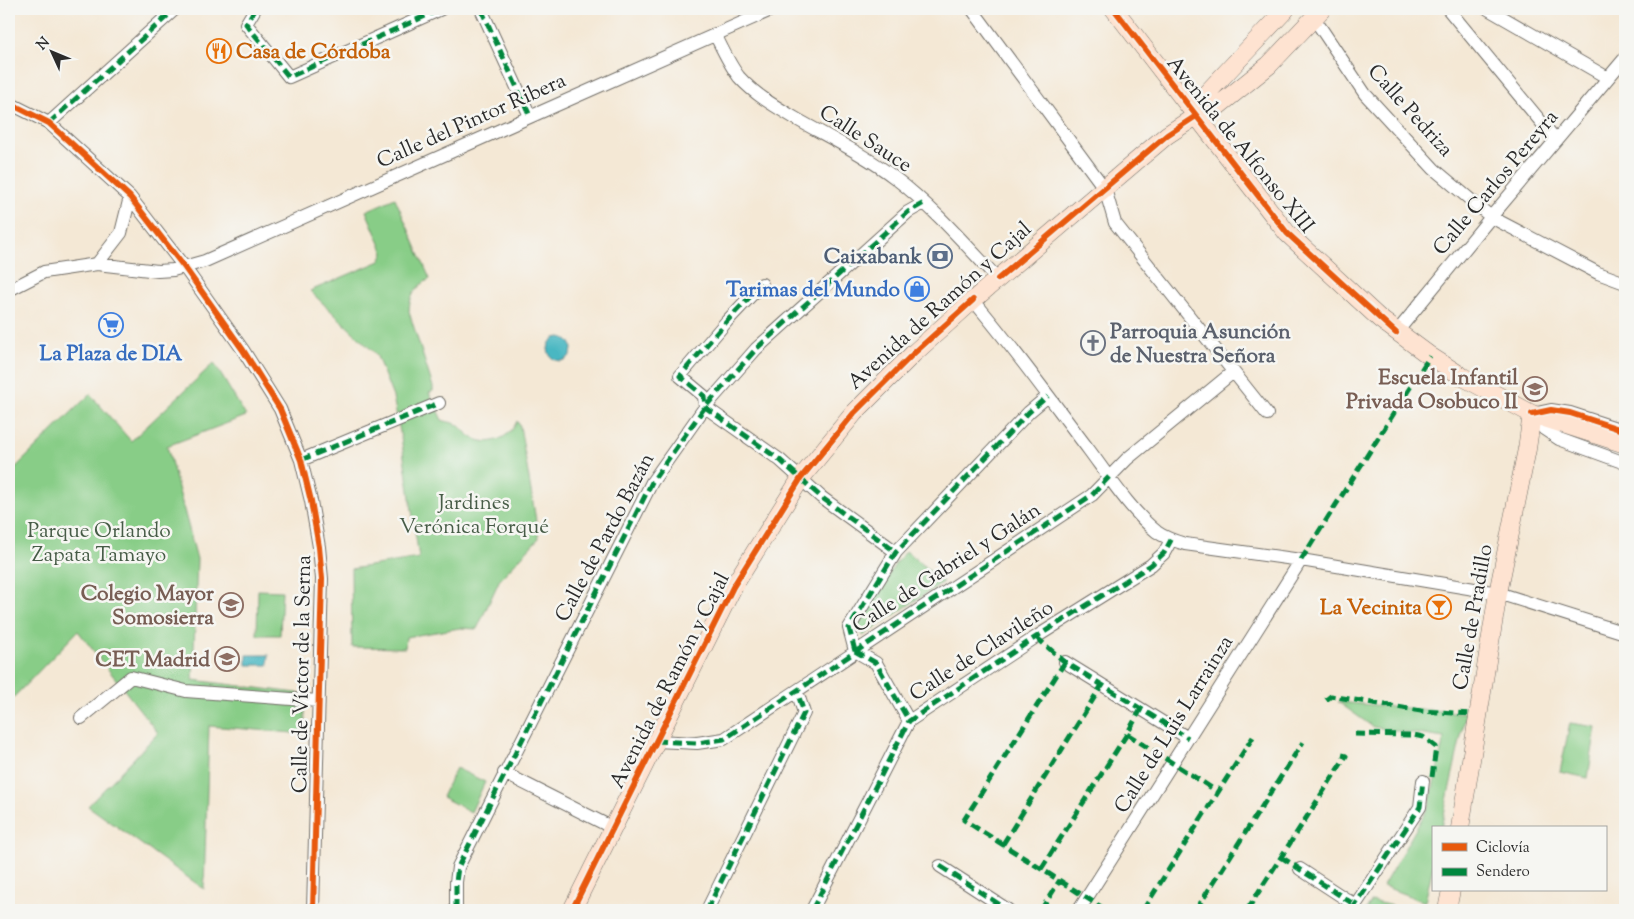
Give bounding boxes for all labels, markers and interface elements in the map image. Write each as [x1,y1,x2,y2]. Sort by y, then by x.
north arrow [28,28,78,78]
text: N [33,33,55,55]
restaurant icon: Casa de Córdoba [206,38,232,64]
place label: Casa de Córdoba [236,38,391,68]
street label: Avenida de Alfonso XIII [1158,50,1321,240]
street label: Calle Pedriza [1360,58,1460,165]
street label: Calle del Pintor Ribera [372,66,571,177]
street label: Calle Sauce [813,98,917,181]
street label: Calle Carlos Pereyra [1427,104,1567,263]
street label: Avenida de Ramón y Cajal [842,215,1039,398]
place label: Caixabank [824,243,923,273]
bank icon: Caixabank [927,243,953,269]
place label: Tarimas del Mundo [726,276,901,306]
shop icon: Tarimas del Mundo [904,276,930,302]
supermarket icon: La Plaza de DIA [98,312,124,338]
place label: Parroquia Asunción de Nuestra Señora [1110,318,1291,372]
church icon: Parroquia Asunción de Nuestra Señora [1080,330,1106,356]
place label: La Plaza de DIA [40,340,183,370]
place label: Escuela Infantil Privada Osobuco II [1346,364,1518,418]
school or university icon: Escuela Infantil Privada Osobuco II [1522,376,1548,402]
street label: Calle de Pardo Bazán [549,448,663,628]
park label: Jardines Verónica Forqué [399,489,549,543]
street label: Calle de Gabriel y Galán [847,496,1047,641]
park label: Parque Orlando Zapata Tamayo [27,517,171,571]
street label: Calle de Pradillo [1446,542,1502,693]
street label: Calle de Víctor de la Serna [286,554,320,793]
street label: Avenida de Ramón y Cajal [603,568,738,794]
place label: Colegio Mayor Somosierra [81,580,214,634]
school or university icon: Colegio Mayor Somosierra [218,592,244,618]
street label: Calle de Clavileño [904,594,1060,710]
place label: La Vecinita [1320,594,1422,624]
bar icon: La Vecinita [1426,594,1452,620]
street label: Calle de Luis Larrainza [1108,630,1242,820]
place label: CET Madrid [95,646,210,676]
school or university icon: CET Madrid [214,646,240,672]
legend [1432,826,1606,892]
text: Ciclovía [1476,838,1530,859]
text: Sendero [1476,862,1530,883]

